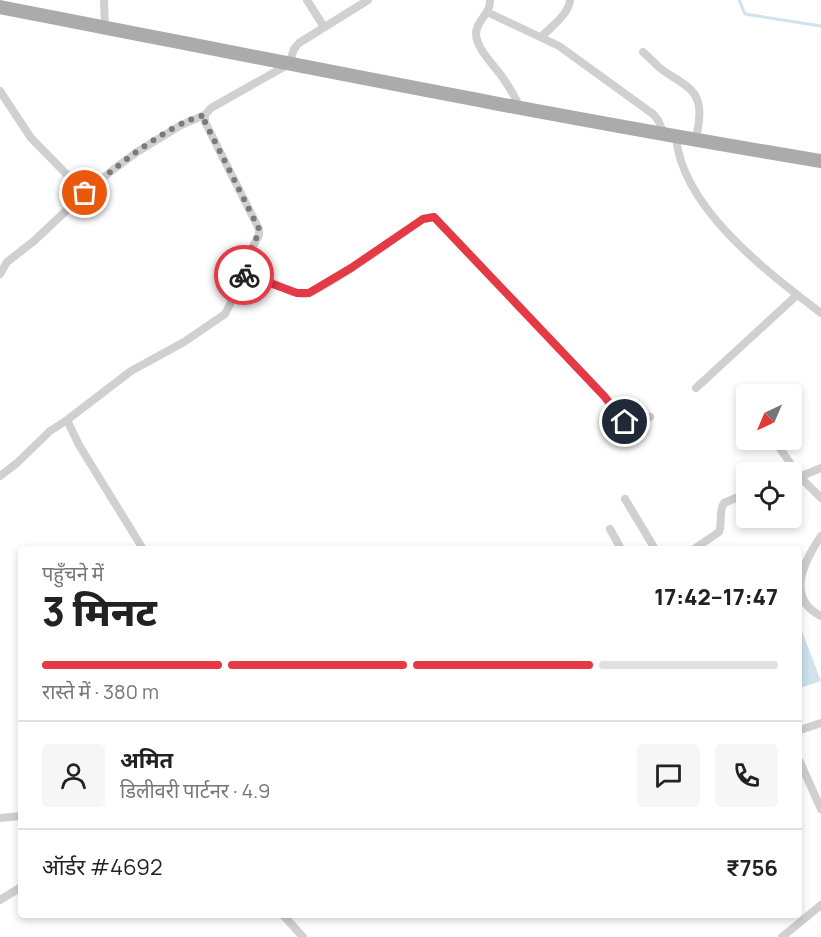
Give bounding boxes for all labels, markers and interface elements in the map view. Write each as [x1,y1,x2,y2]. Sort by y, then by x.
pin [59,167,110,218]
icon: bag [68,176,101,209]
courier [214,245,274,305]
icon: bike [228,259,261,292]
north arrow [736,384,802,450]
map controls [736,384,802,528]
pin [599,396,650,447]
icon: home [608,405,641,438]
button: locate [736,462,802,528]
text: पहुँचने में [42,560,104,587]
text: 17:42–17:47 [654,582,778,612]
text: 3 मिनट [42,584,157,638]
text: रास्ते में · 380 m [42,678,159,705]
button: person [42,744,105,807]
button: chat [637,744,700,807]
button: phone [715,744,778,807]
text: अमित [120,745,173,775]
text: डिलीवरी पार्टनर · 4.9 [120,777,270,804]
text: ऑर्डर #4692 [42,852,163,882]
text: ₹756 [726,853,778,883]

